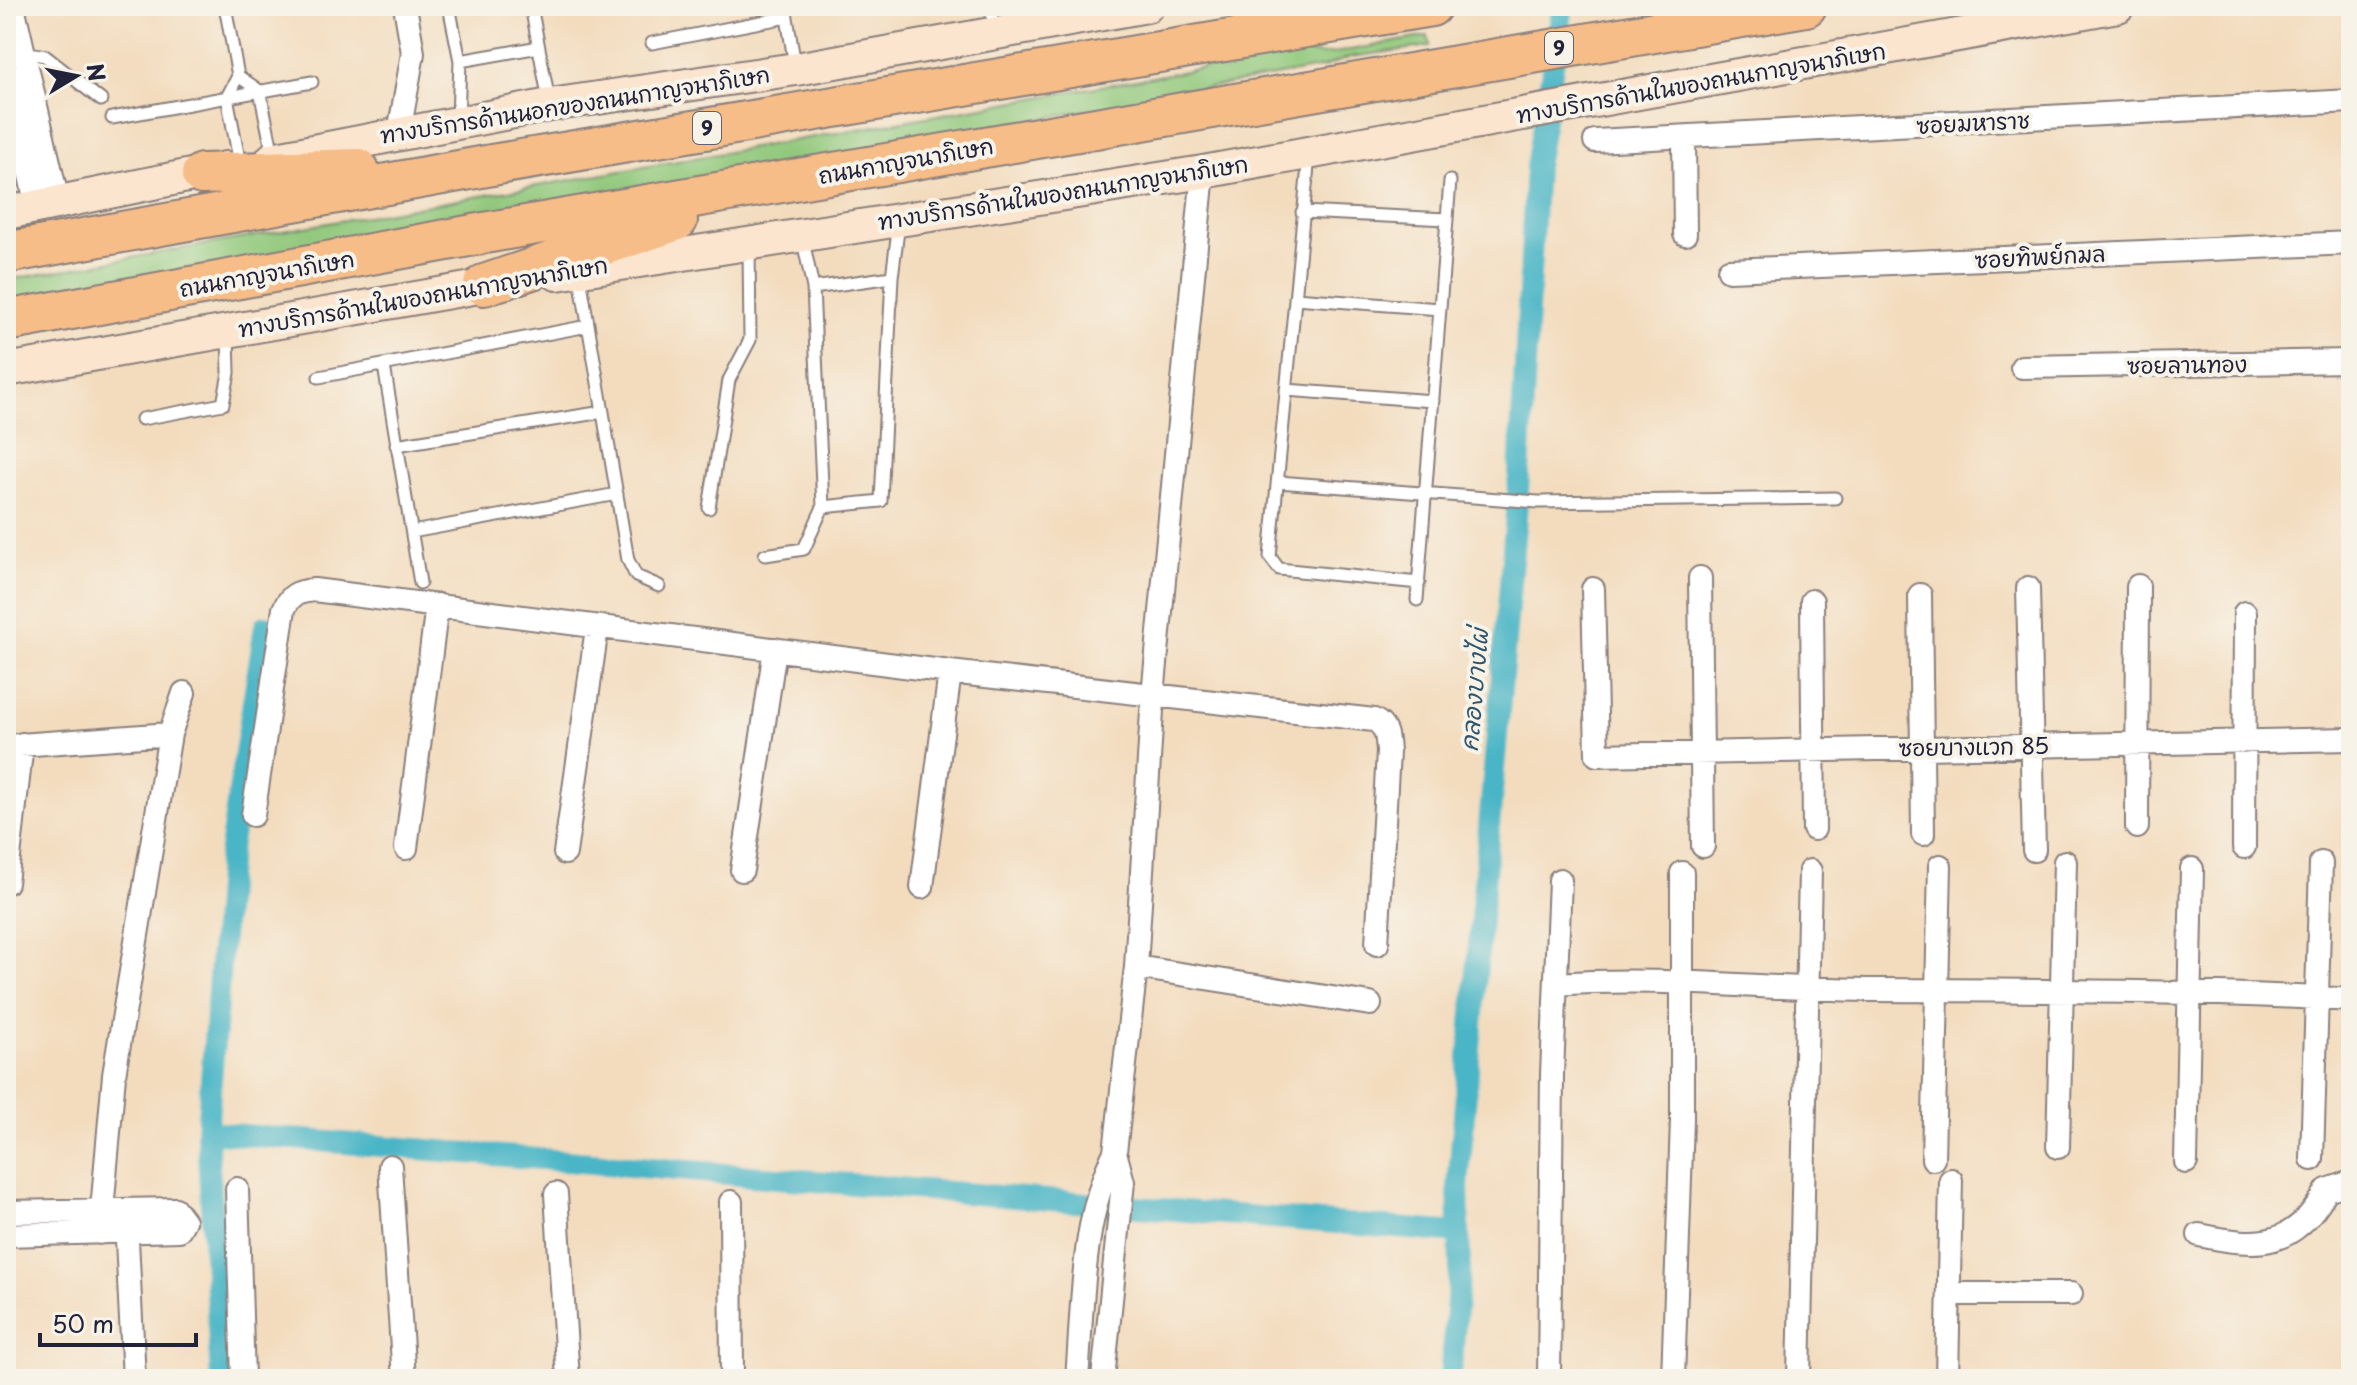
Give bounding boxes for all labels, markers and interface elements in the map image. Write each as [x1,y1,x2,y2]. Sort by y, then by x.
road number: 9 [1545,32,1573,64]
street label: ทางบริการด้านในของถนนกาญจนาภิเษก [1513,33,1888,130]
north arrow [36,36,116,116]
street label: ทางบริการด้านนอกของถนนกาญจนาภิเษก [377,56,772,151]
text: N [79,61,115,84]
street label: ซอยมหาราช [1915,102,2031,141]
road number: 9 [693,112,721,144]
street label: ถนนกาญจนาภิเษก [816,128,996,191]
street label: ทางบริการด้านในของถนนกาญจนาภิเษก [875,146,1250,237]
street label: ซอยทิพย์กมล [1974,236,2106,275]
street label: ถนนกาญจนาภิเษก [177,241,357,304]
street label: ทางบริการด้านในของถนนกาญจนาภิเษก [235,247,610,344]
street label: ซอยลานทอง [2126,346,2247,381]
water label: คลองบางไผ่ [1450,623,1497,753]
street label: ซอยบางแวก 85 [1898,728,2050,763]
scale bar [40,1297,196,1347]
text: 50 m [52,1305,114,1341]

